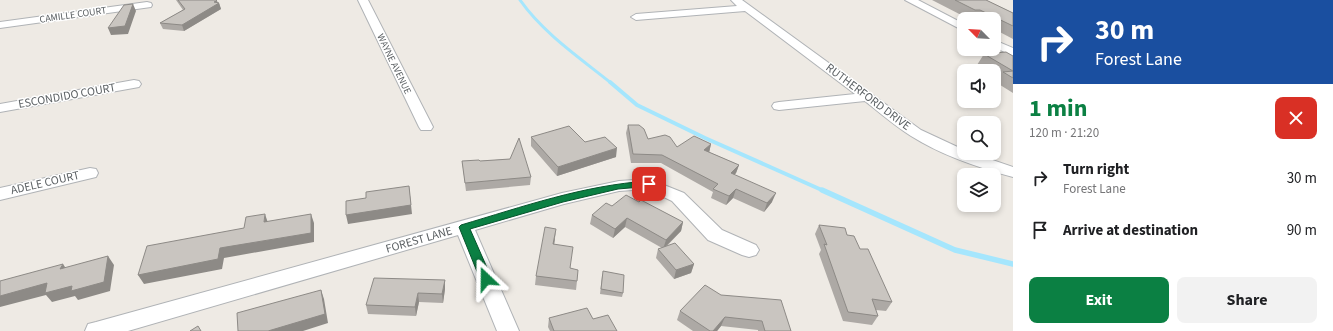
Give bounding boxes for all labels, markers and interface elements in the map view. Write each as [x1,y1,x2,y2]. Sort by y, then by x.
street label: CAMILLE COURT [39,3,108,27]
text: 30 m [1095,10,1154,50]
north arrow [957,12,1001,56]
map controls [957,12,1001,212]
icon: right [1029,16,1081,68]
street label: WAYNE AVENUE [373,31,415,97]
text: Forest Lane [1095,47,1182,72]
street label: RUTHERFORD DRIVE [822,59,914,135]
button: sound [957,64,1001,108]
street label: ESCONDIDO COURT [17,79,118,113]
text: 1 min [1029,91,1087,126]
button: close [1275,97,1317,139]
button: search [957,116,1001,160]
text: 120 m · 21:20 [1029,124,1099,142]
text: Turn right [1063,159,1129,180]
street label: ADELE COURT [9,167,82,199]
pin [632,167,666,201]
icon: right [1029,167,1051,189]
button: layers [957,168,1001,212]
text: 30 m [1287,168,1317,189]
icon: arrive [638,173,660,195]
text: Forest Lane [1063,180,1126,198]
icon: arrive [1029,219,1051,241]
text: Arrive at destination [1063,220,1198,241]
text: 90 m [1287,220,1317,241]
street label: FOREST LANE [384,222,454,258]
position arrow [465,258,507,300]
button: Exit [1029,277,1169,323]
button: Share [1177,277,1317,323]

